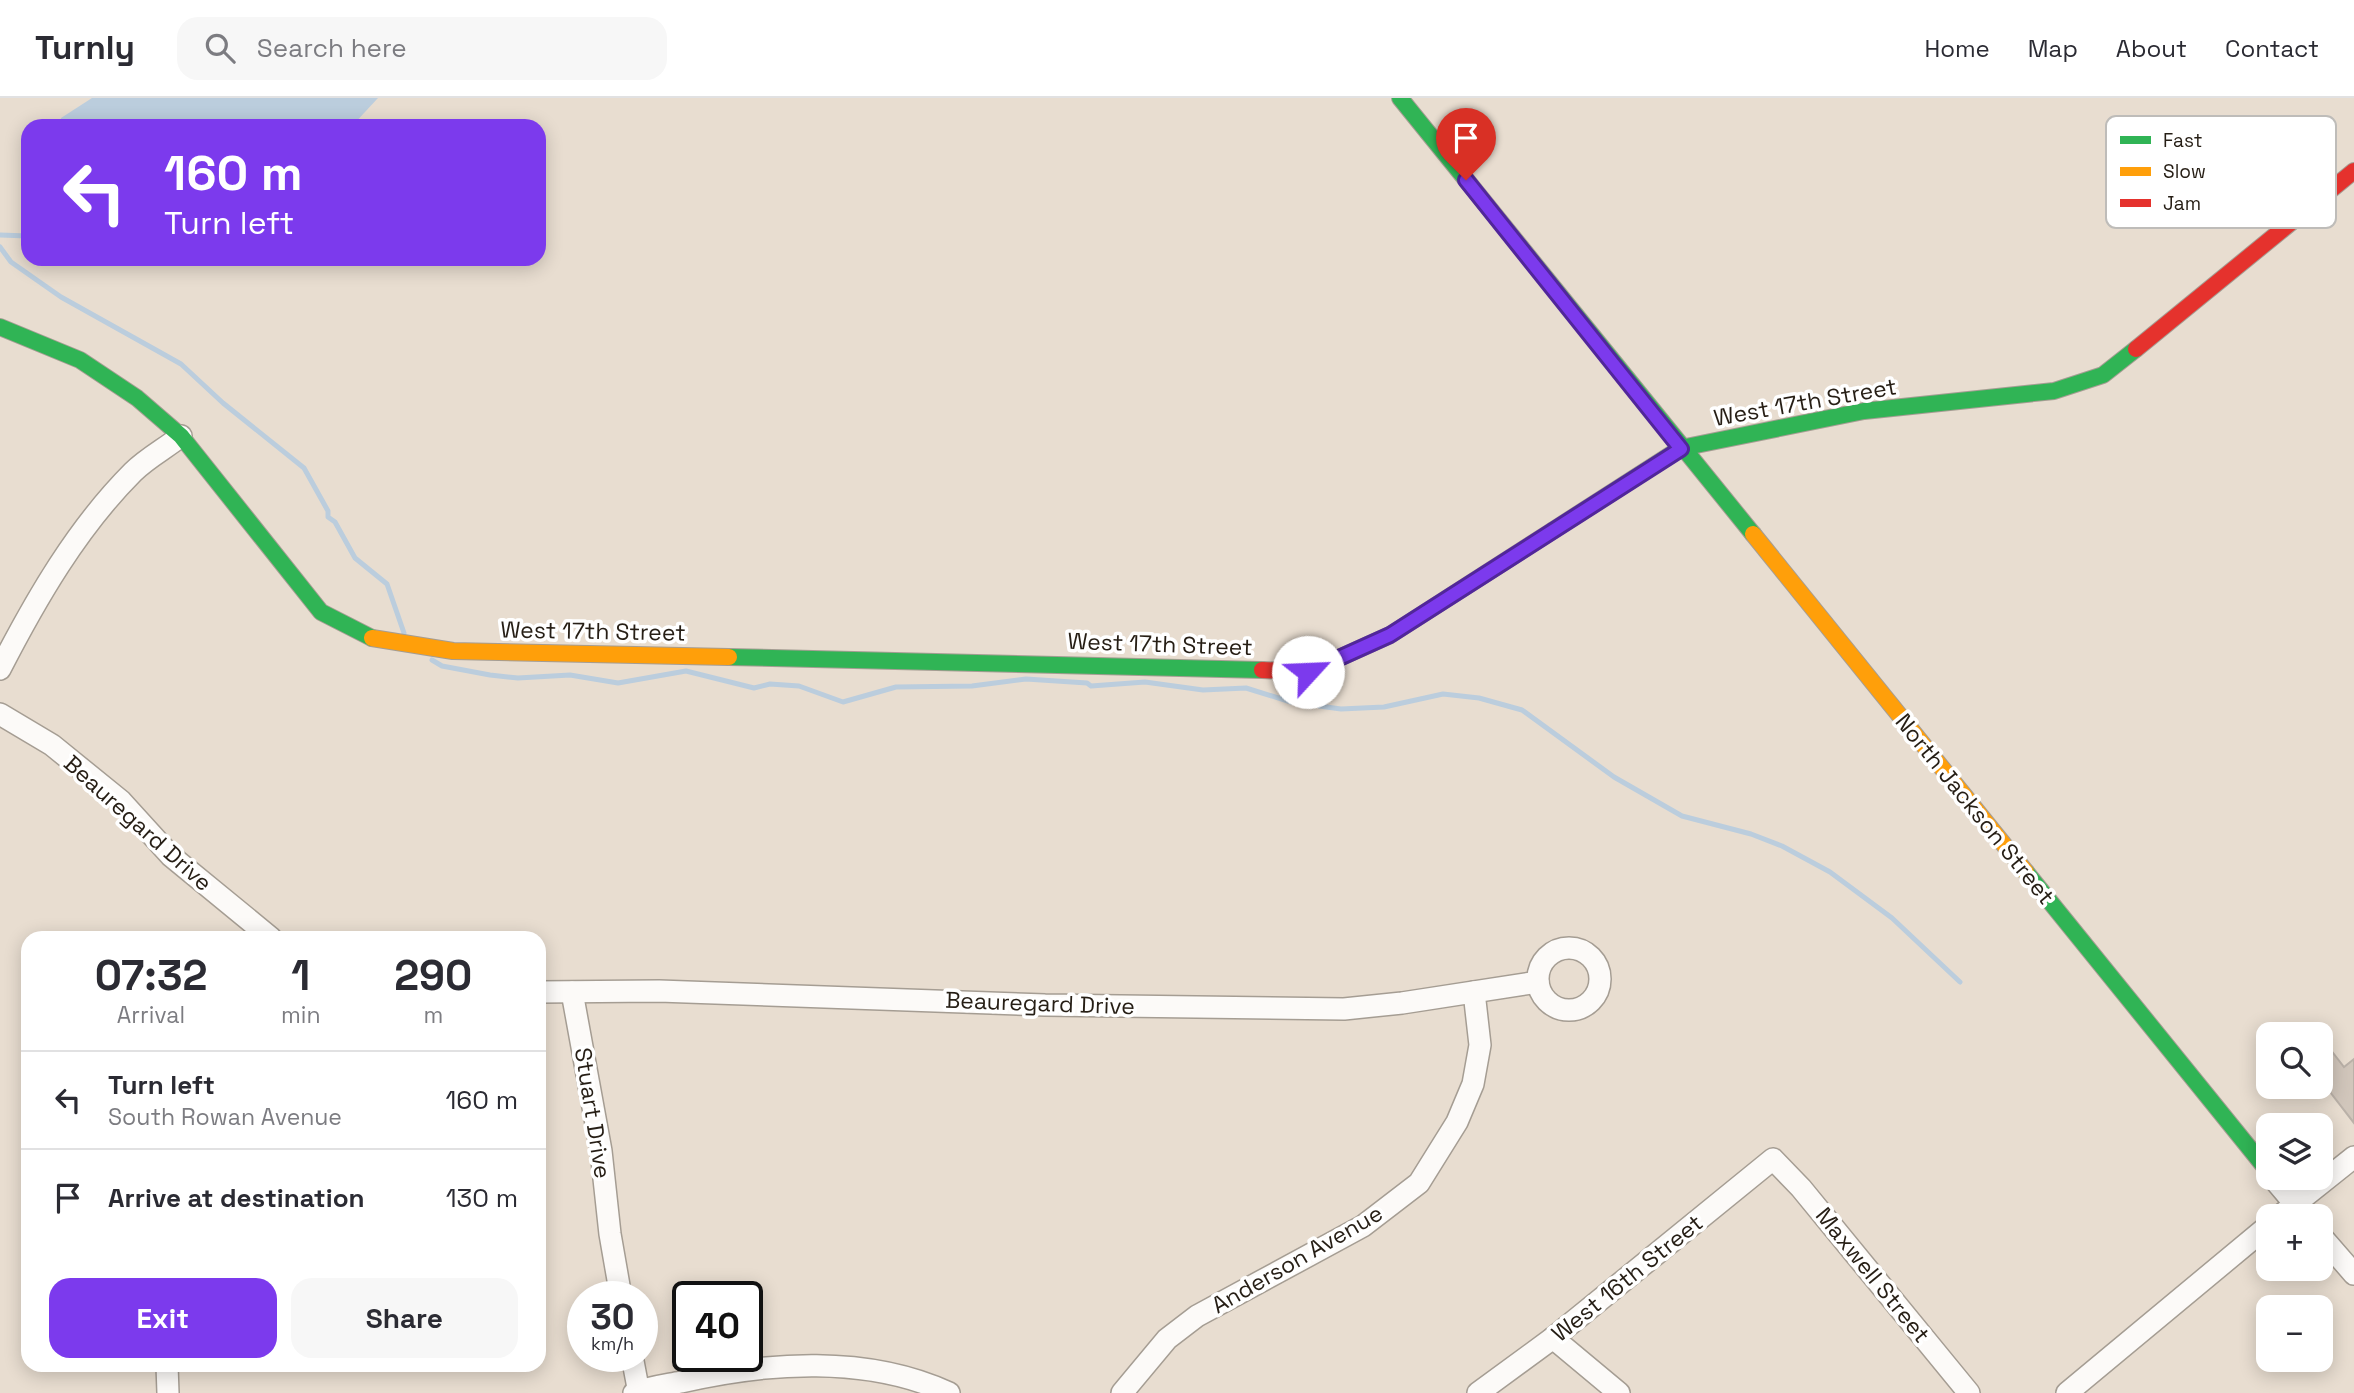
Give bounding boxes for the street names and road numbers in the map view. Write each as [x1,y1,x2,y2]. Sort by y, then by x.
street label: West 17th Street [1711,371,1899,433]
street label: West 17th Street [500,614,686,648]
street label: West 17th Street [1067,626,1253,662]
street label: North Jackson Street [1889,707,2061,911]
street label: Beauregard Drive [57,748,219,898]
street label: Beauregard Drive [945,985,1135,1021]
street label: Stuart Drive [568,1045,618,1181]
street label: Anderson Avenue [1206,1198,1388,1320]
street label: Maxwell Street [1809,1201,1937,1349]
street label: West 16th Street [1545,1208,1709,1348]

